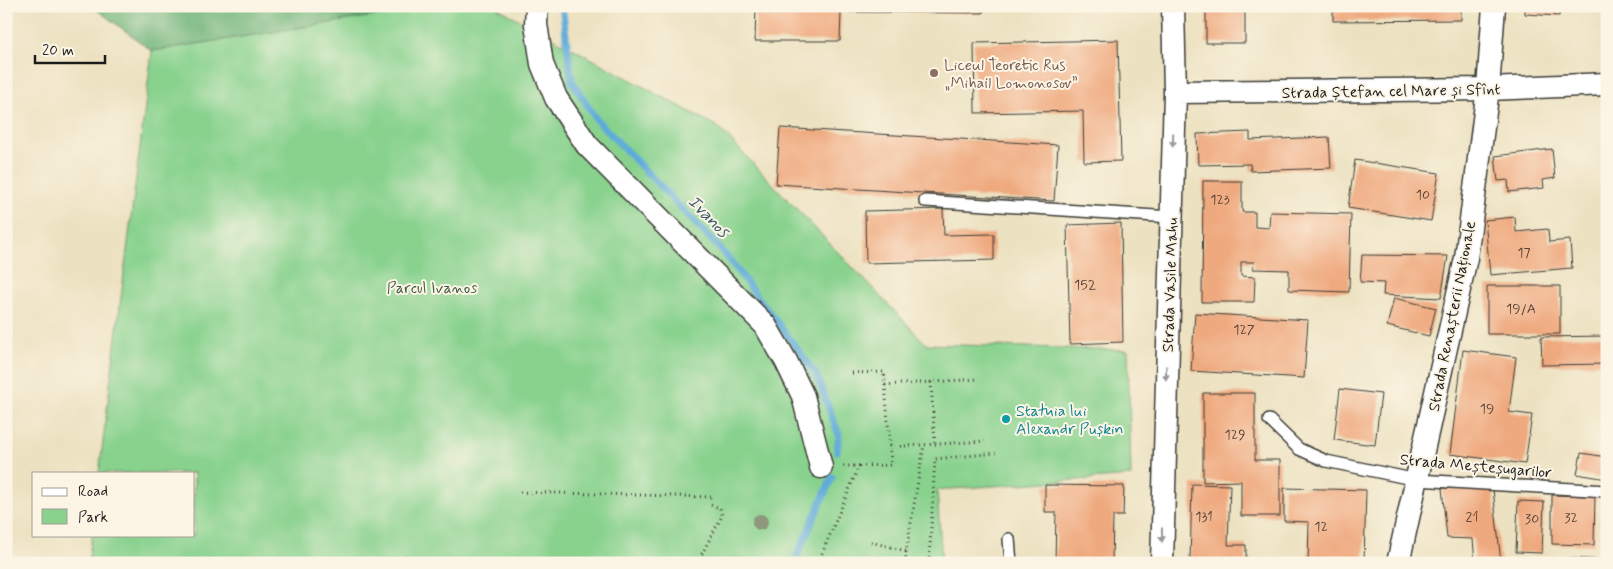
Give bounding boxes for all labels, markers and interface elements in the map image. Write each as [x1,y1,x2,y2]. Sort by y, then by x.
scale bar [35,32,105,64]
text: 20 m [42,41,74,61]
place label: Liceul Teoretic Rus „Mihail Lomonosov” [944,55,1078,94]
marker: Liceul Teoretic Rus „Mihail Lomonosov” [928,67,940,79]
street label: Strada Ștefan cel Mare și Sfînt [1281,79,1501,104]
one-way arrow [1169,133,1177,149]
house number: 10 [1416,186,1430,204]
water label: Ivanos [682,190,736,244]
house number: 123 [1210,191,1230,209]
street label: Strada Vasile Mahu [1158,217,1183,353]
street label: Strada Renașterii Naționale [1424,219,1481,413]
house number: 17 [1517,244,1531,262]
house number: 152 [1074,276,1096,294]
park label: Parcul Ivanos [387,278,477,299]
house number: 19/A [1506,300,1536,318]
house number: 127 [1233,321,1255,339]
one-way arrow [1162,365,1170,381]
house number: 19 [1480,400,1494,418]
place label: Statuia lui Alexandr Pușkin [1016,401,1124,440]
marker: Statuia lui Alexandr Pușkin [1000,413,1012,425]
house number: 129 [1224,426,1246,444]
street label: Strada Meșteșugarilor [1399,449,1553,484]
legend [32,472,195,536]
text: Road [78,482,108,502]
text: Park [78,508,108,528]
house number: 131 [1195,508,1213,526]
house number: 21 [1466,508,1478,526]
house number: 32 [1564,509,1578,527]
house number: 30 [1525,510,1539,528]
house number: 12 [1314,518,1328,536]
one-way arrow [1158,528,1166,544]

